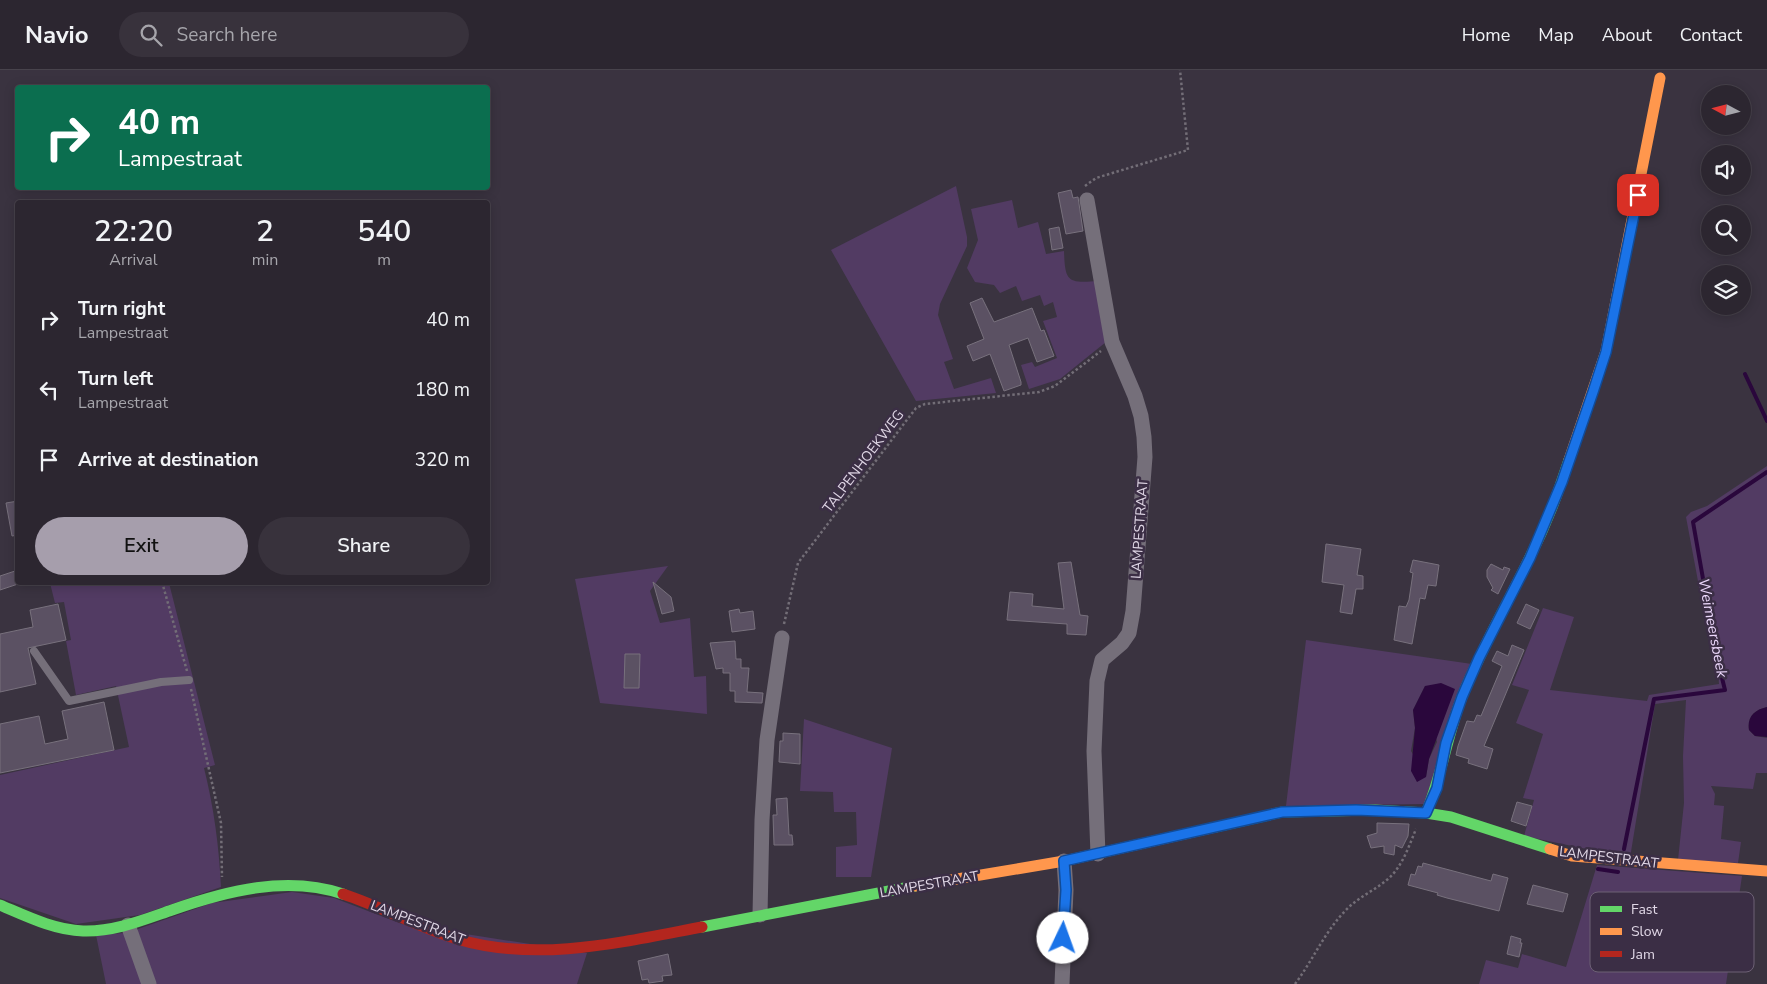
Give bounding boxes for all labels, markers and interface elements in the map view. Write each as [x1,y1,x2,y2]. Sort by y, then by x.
search box [119,12,469,57]
text: Navio [25,19,89,51]
icon: search [137,21,165,49]
text: Search here [177,22,277,48]
text: Home [1462,23,1510,47]
text: Map [1538,23,1574,47]
text: About [1602,23,1652,47]
text: Contact [1680,23,1742,47]
north arrow [1701,85,1751,135]
map controls [1701,85,1751,315]
text: 40 m [118,99,200,146]
icon: right [35,105,100,170]
text: Lampestraat [118,144,242,174]
button: sound [1701,145,1751,195]
pin [1617,174,1659,216]
icon: arrive [1624,181,1652,209]
button: search [1701,205,1751,255]
text: 22:20 [94,211,173,252]
text: 2 [256,211,274,252]
text: 540 [357,211,411,252]
text: Arrival [109,249,157,271]
text: min [252,249,278,271]
text: m [377,249,391,271]
button: layers [1701,265,1751,315]
text: Turn right [78,296,165,322]
icon: right [35,306,63,334]
text: 40 m [426,307,470,333]
text: Lampestraat [78,322,168,344]
text: Turn left [78,366,153,392]
icon: left [35,376,63,404]
text: 180 m [415,377,470,403]
text: Lampestraat [78,392,168,414]
street label: TALPENHOEKWEG [818,406,908,517]
icon: arrive [35,446,63,474]
text: Arrive at destination [78,447,259,473]
text: 320 m [415,447,470,473]
street label: LAMPESTRAAT [1127,478,1153,580]
button: Exit [35,517,248,575]
button: Share [258,517,470,575]
water label: Weimeersbeek [1694,577,1733,680]
street label: LAMPESTRAAT [1558,842,1660,873]
street label: LAMPESTRAAT [878,866,981,903]
legend [1590,892,1754,972]
street label: LAMPESTRAAT [368,896,469,949]
text: Fast [1631,900,1657,919]
position arrow [1036,911,1088,963]
text: Slow [1631,922,1663,941]
text: Jam [1630,945,1655,964]

